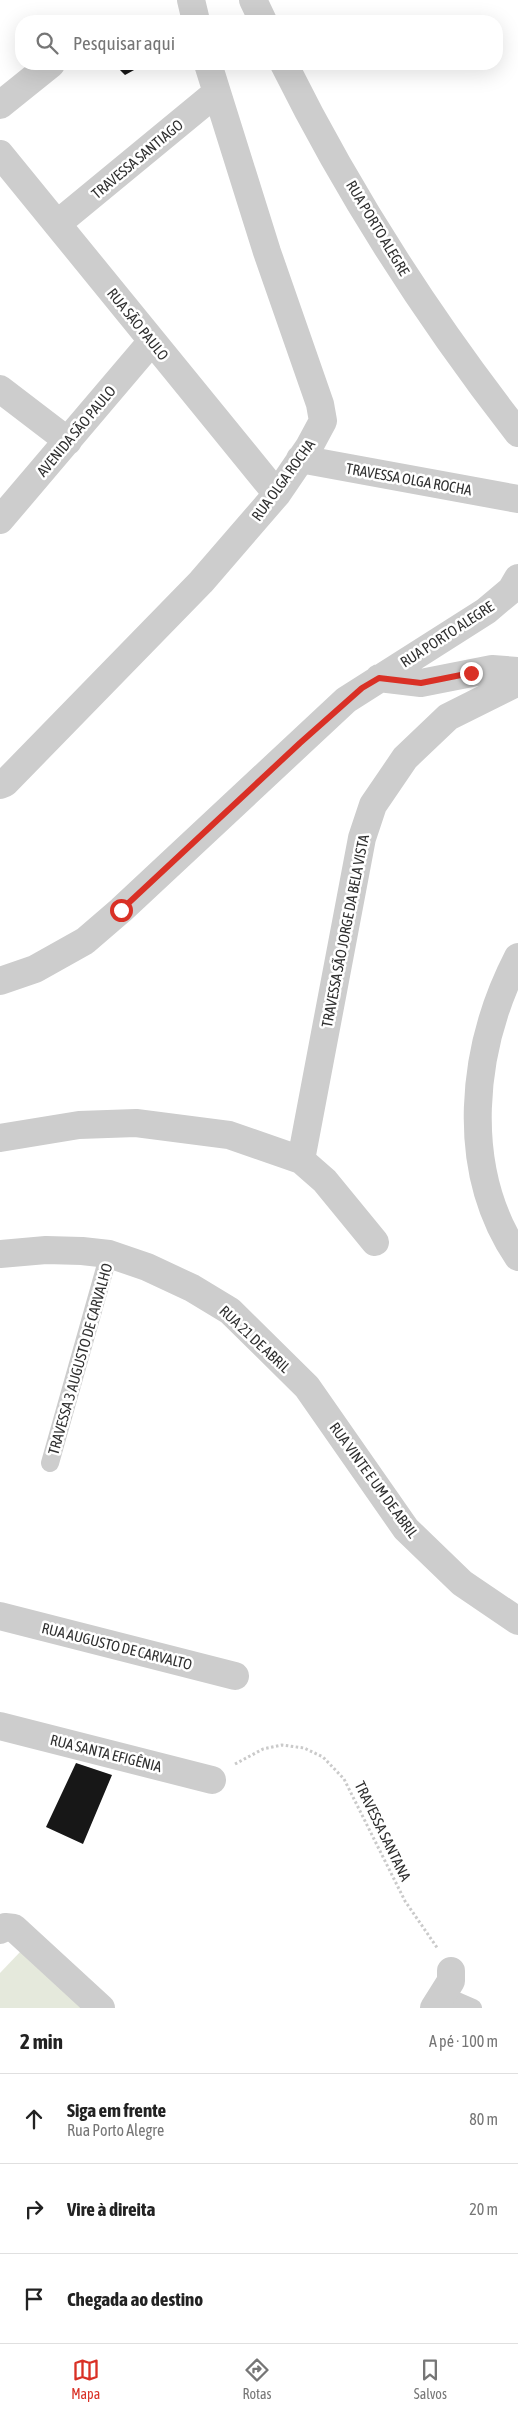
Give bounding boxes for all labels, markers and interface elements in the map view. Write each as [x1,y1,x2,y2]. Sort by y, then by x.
search box [15,15,503,70]
icon: search [33,29,61,57]
text: Pesquisar aqui [73,32,175,54]
street label: TRAVESSA SANTIAGO [88,116,186,202]
street label: RUA PORTO ALEGRE [343,177,413,279]
street label: RUA SÃO PAULO [104,285,172,364]
street label: AVENIDA SÃO PAULO [33,382,119,480]
street label: RUA OLGA ROCHA [248,436,319,524]
street label: TRAVESSA OLGA ROCHA [345,460,474,499]
street label: RUA PORTO ALEGRE [397,597,497,671]
route end [460,662,483,685]
street label: TRAVESSA SÃO JORGE DA BELA VISTA [318,833,372,1029]
route start [110,899,133,922]
street label: TRAVESSA 3 AUGUSTO DE CARVALHO [44,1261,116,1457]
street label: RUA 21 DE ABRIL [216,1302,294,1376]
street label: RUA VINTE E UM DE ABRIL [326,1419,422,1541]
street label: RUA AUGUSTO DE CARVALTO [40,1619,194,1673]
street label: RUA SANTA EFIGÊNIA [49,1731,164,1775]
street label: TRAVESSA SANTANA [351,1778,415,1884]
text: 2 min [20,2029,63,2053]
text: A pé · 100 m [429,2032,498,2050]
text: Siga em frente [67,2099,166,2121]
icon: ahead [20,2105,48,2133]
text: 80 m [469,2110,498,2128]
text: Rua Porto Alegre [67,2121,164,2139]
icon: right [20,2195,48,2223]
text: Vire à direita [67,2198,155,2220]
text: 20 m [469,2200,498,2218]
icon: arrive [20,2285,48,2313]
text: Chegada ao destino [67,2288,203,2310]
tab: Mapa [71,2356,100,2402]
tab: Rotas [242,2356,272,2402]
tab: Salvos [414,2356,447,2402]

